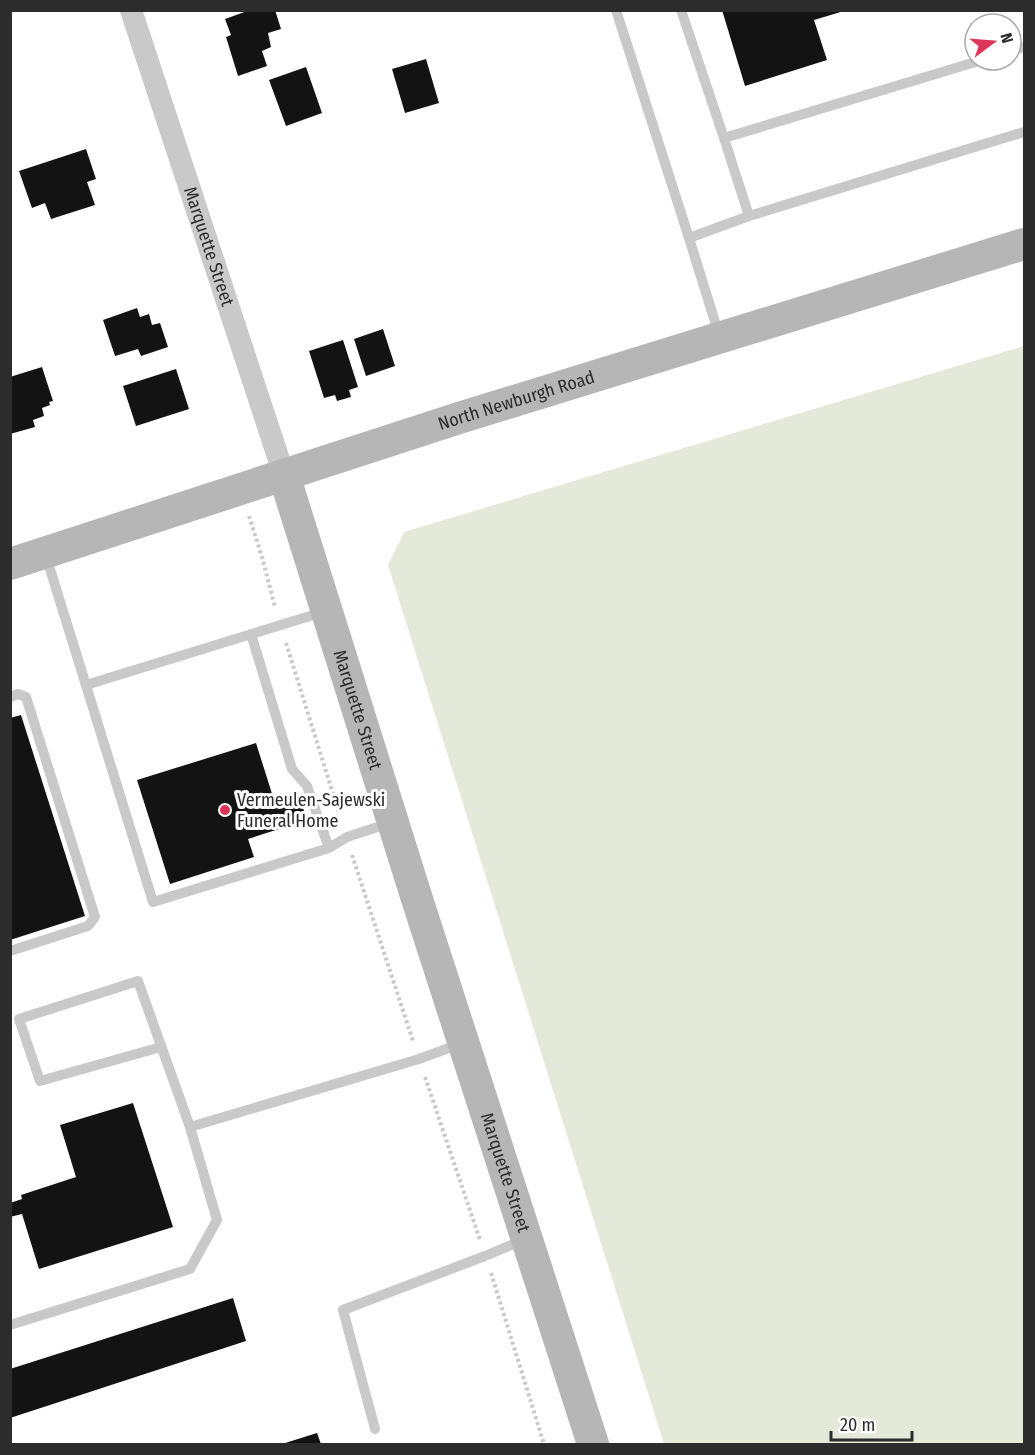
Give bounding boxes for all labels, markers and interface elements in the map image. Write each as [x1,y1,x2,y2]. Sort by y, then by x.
north arrow [963,12,1023,72]
text: N [996,31,1017,45]
street label: Marquette Street [179,184,239,309]
street label: North Newburgh Road [435,366,597,435]
street label: Marquette Street [329,647,387,772]
place label: Vermeulen-Sajewski Funeral Home [237,789,385,832]
marker: Vermeulen-Sajewski Funeral Home [218,803,232,817]
street label: Marquette Street [476,1110,535,1235]
scale bar [831,1404,912,1442]
text: 20 m [840,1414,875,1436]

